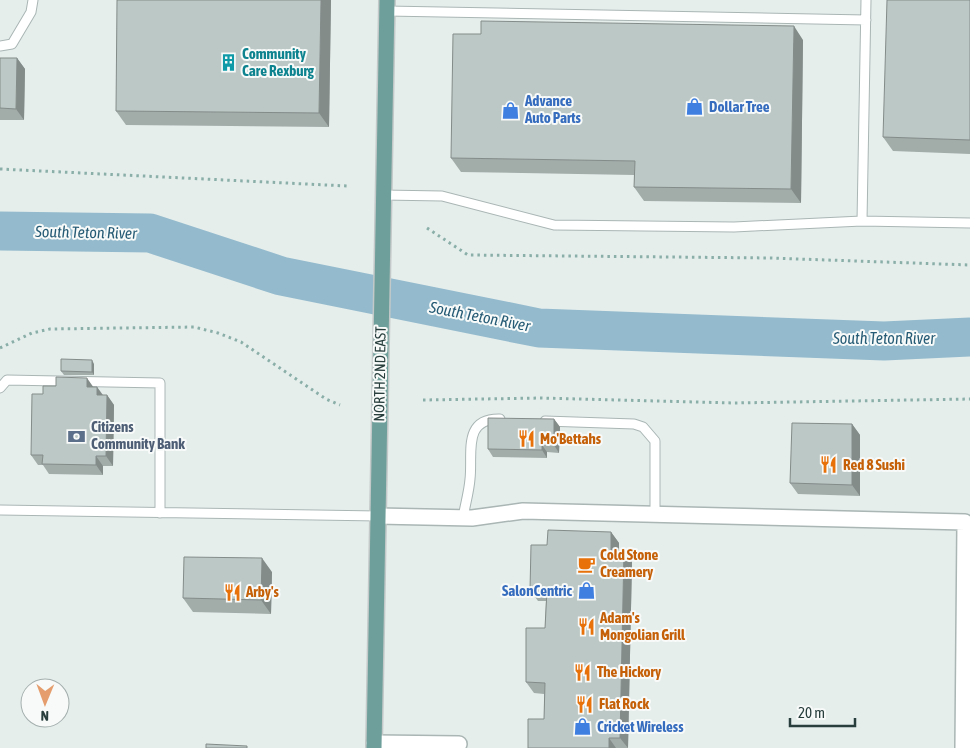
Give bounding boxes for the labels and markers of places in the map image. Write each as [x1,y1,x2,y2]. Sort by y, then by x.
place label: Community Care Rexburg [242,45,315,79]
building icon: Community Care Rexburg [218,53,238,73]
place label: Advance Auto Parts [524,92,581,126]
shop icon: Dollar Tree [685,97,705,117]
place label: Dollar Tree [709,98,770,115]
shop icon: Advance Auto Parts [501,100,521,120]
place label: Citizens Community Bank [91,418,185,452]
bank icon: Citizens Community Bank [67,426,87,446]
restaurant icon: Mo'Bettahs [516,429,536,449]
place label: Mo'Bettahs [540,430,602,447]
restaurant icon: Red 8 Sushi [819,455,839,475]
place label: Red 8 Sushi [843,456,905,473]
place label: Cold Stone Creamery [600,546,659,580]
cafe icon: Cold Stone Creamery [576,554,596,574]
shop icon: SalonCentric [576,581,596,601]
restaurant icon: Arby's [222,582,242,602]
place label: SalonCentric [502,582,572,599]
place label: Arby's [245,583,279,600]
place label: Adam's Mongolian Grill [599,609,686,643]
restaurant icon: Adam's Mongolian Grill [576,617,596,637]
restaurant icon: The Hickory [573,662,593,682]
place label: The Hickory [597,663,662,680]
restaurant icon: Flat Rock [575,694,595,714]
place label: Flat Rock [599,695,649,712]
shop icon: Cricket Wireless [573,717,593,737]
place label: Cricket Wireless [597,718,684,735]

